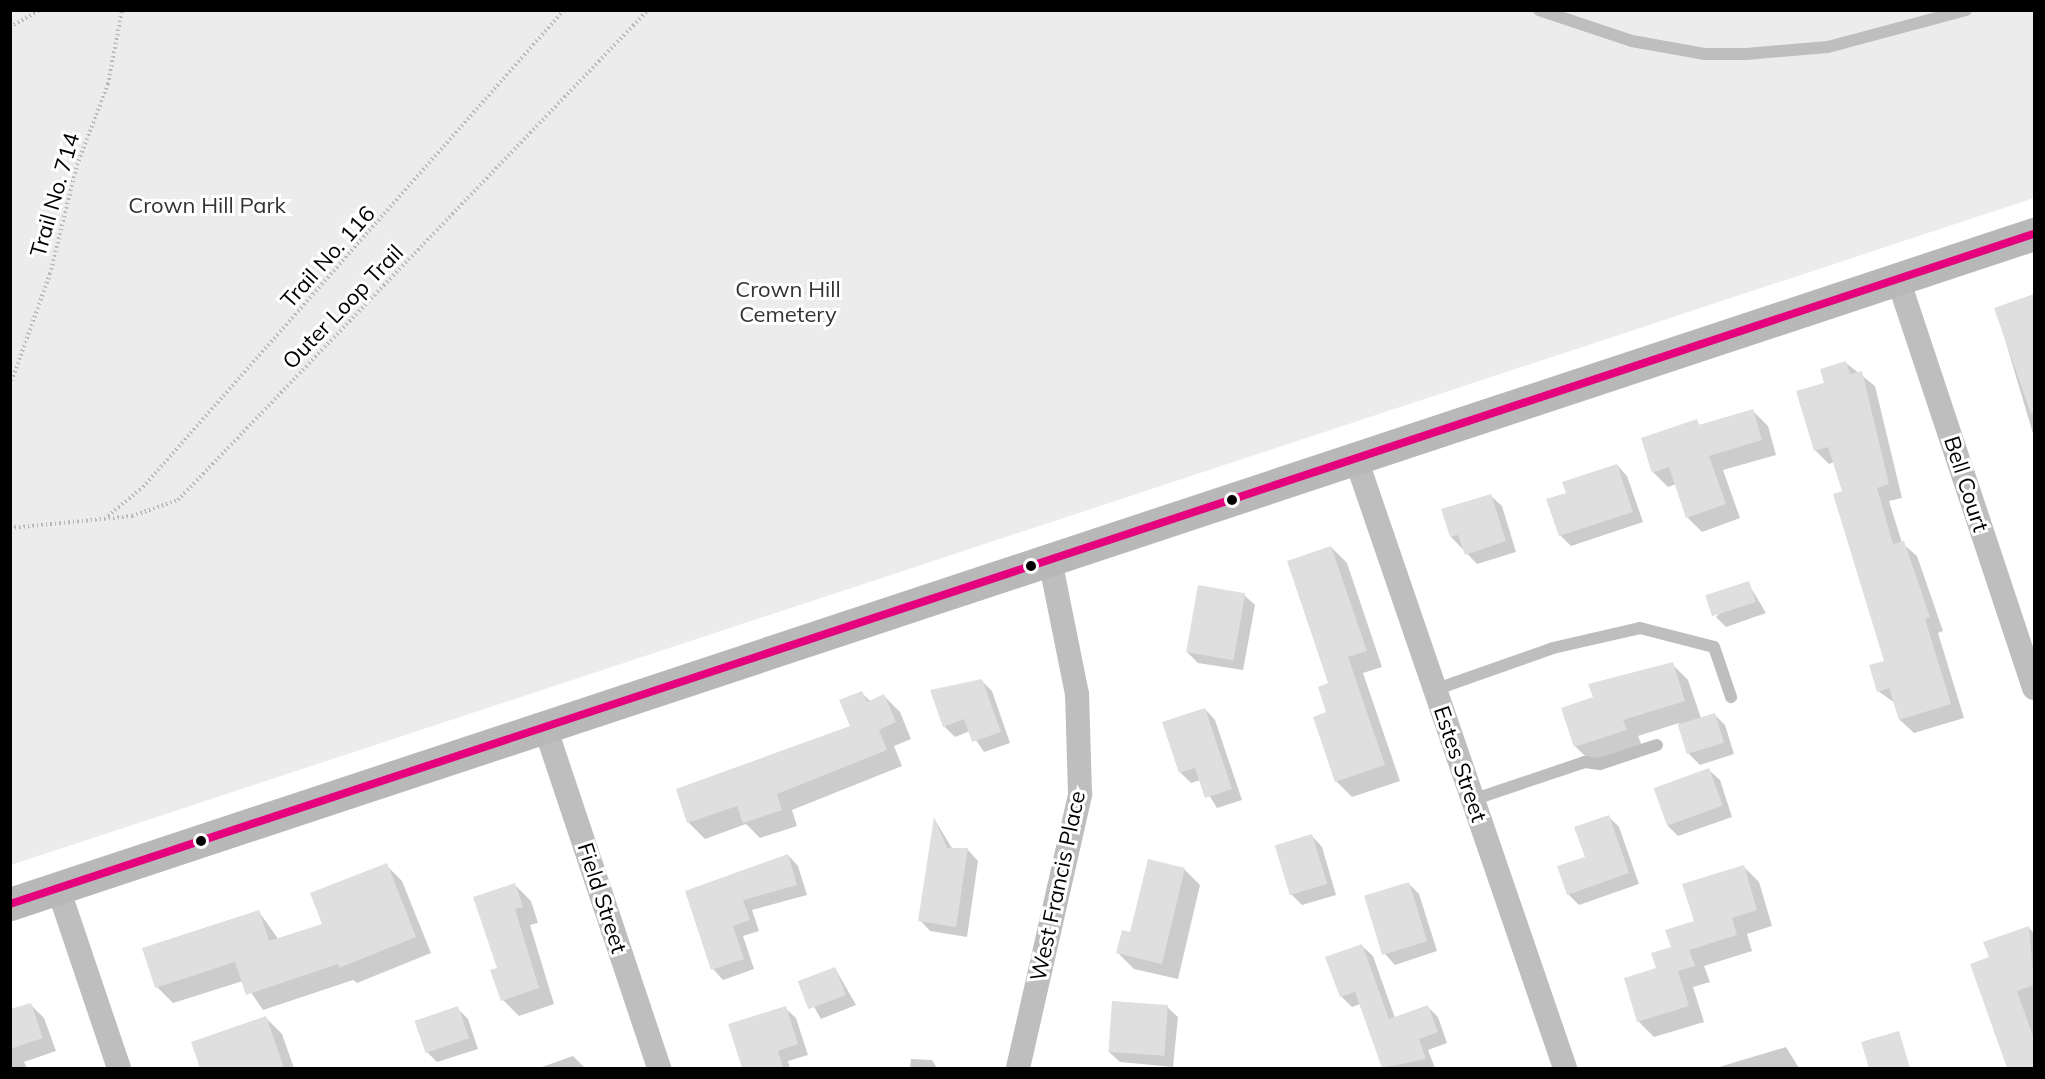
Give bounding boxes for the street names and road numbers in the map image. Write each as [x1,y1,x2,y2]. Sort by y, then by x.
street label: Trail No. 714 [25,130,85,260]
street label: Trail No. 116 [275,201,381,313]
street label: Outer Loop Trail [277,240,409,374]
street label: Bell Court [1938,433,1994,535]
street label: Estes Street [1428,703,1492,825]
street label: West Francis Place [1025,789,1091,983]
street label: Field Street [572,839,632,957]

